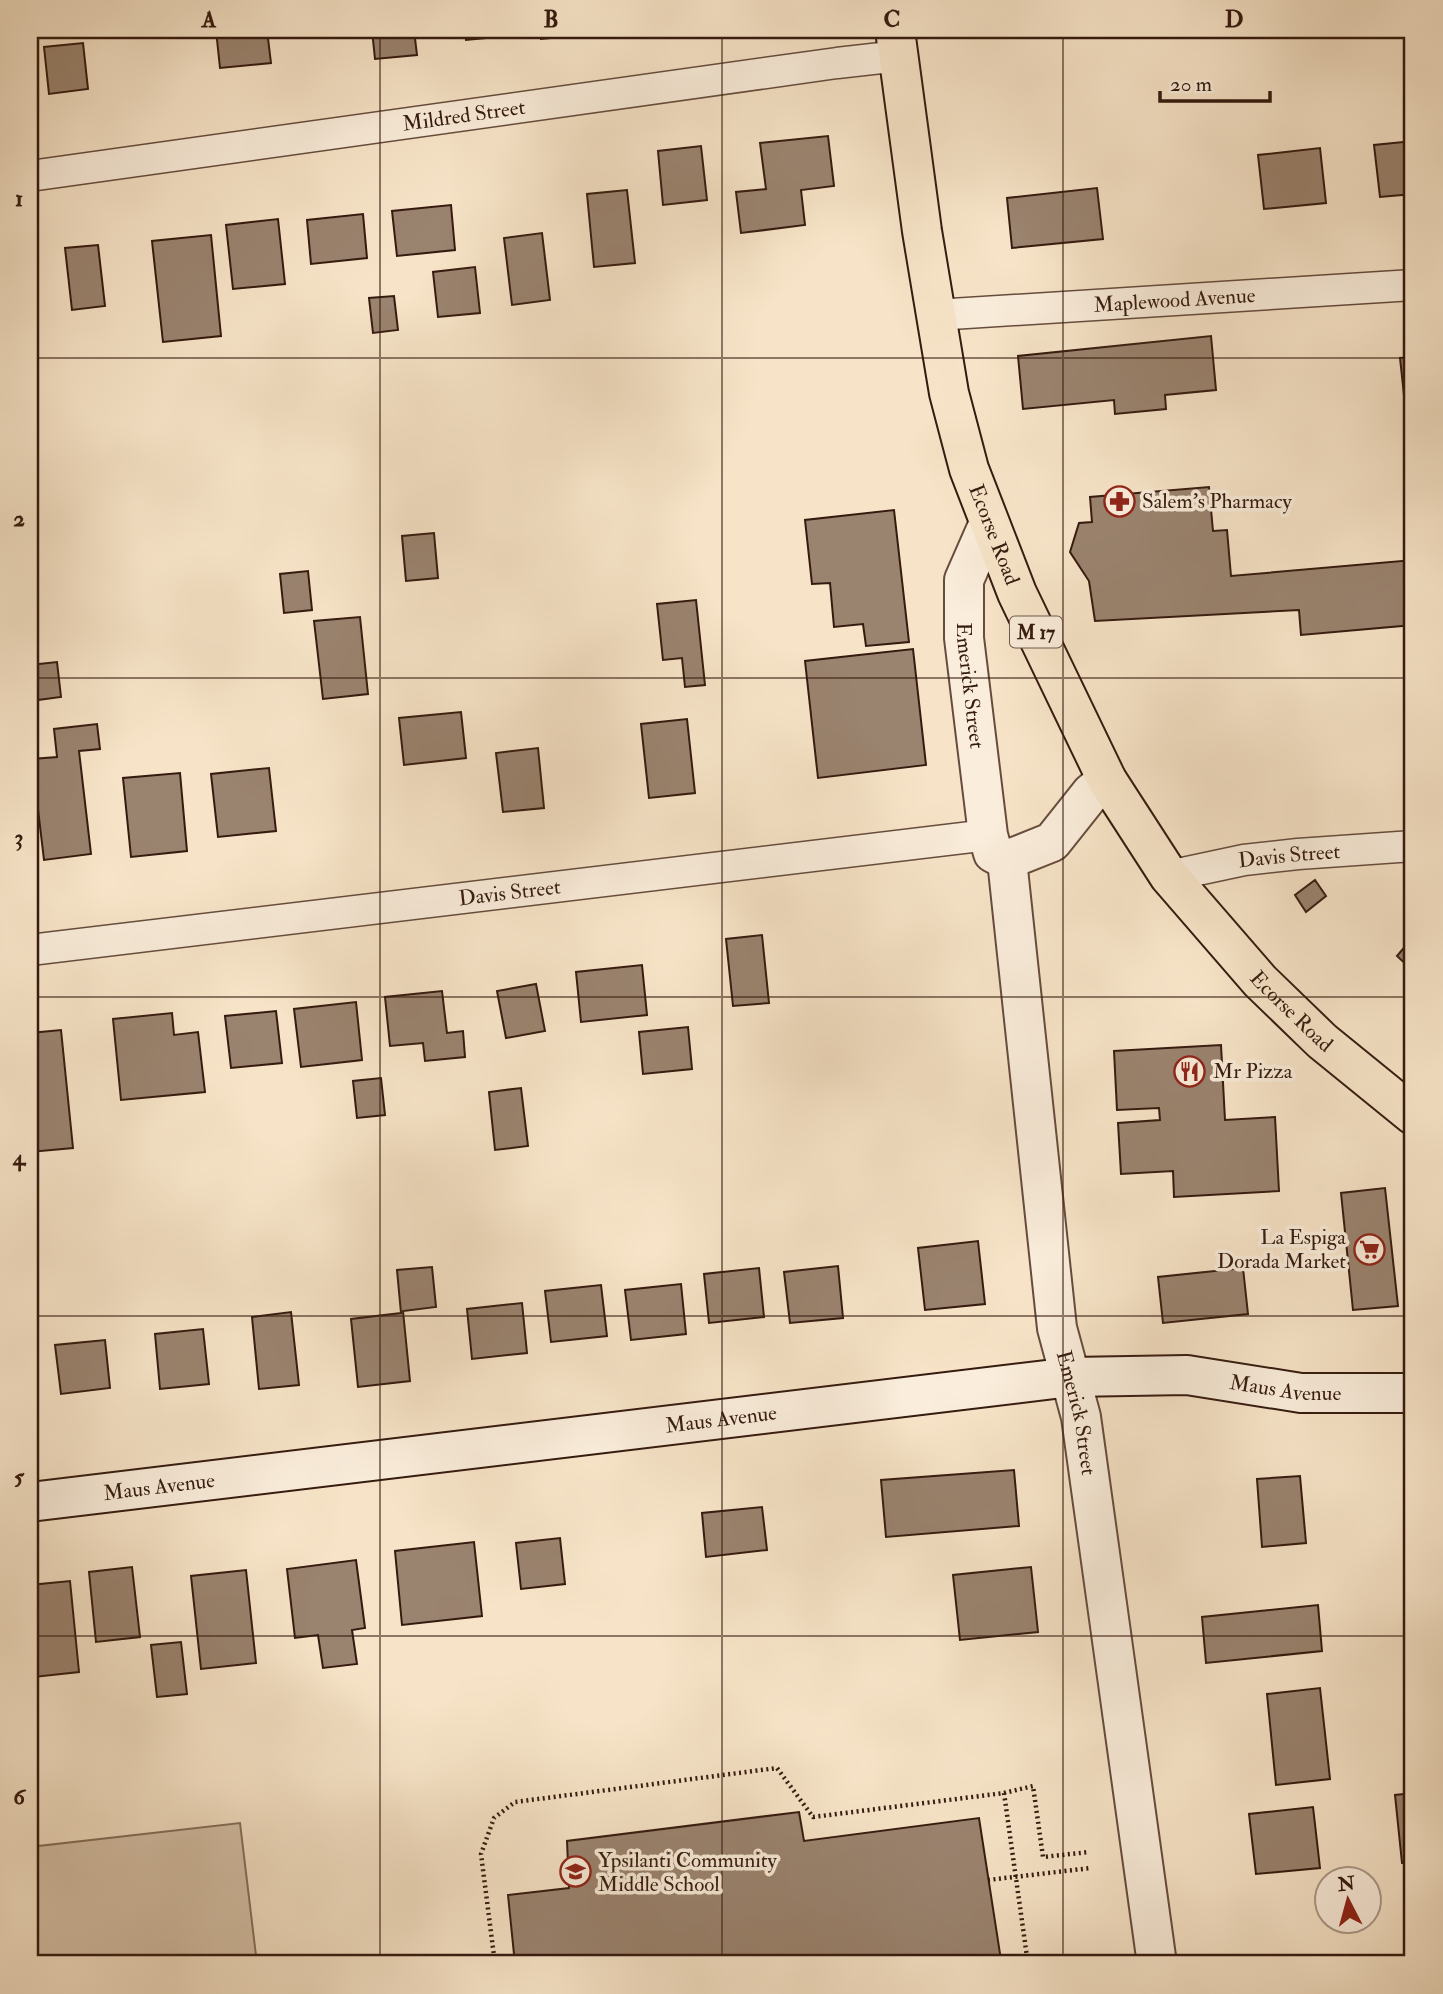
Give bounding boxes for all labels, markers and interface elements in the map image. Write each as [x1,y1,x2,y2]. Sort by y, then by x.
text: A [201,5,217,34]
text: B [543,5,559,34]
text: C [884,5,900,34]
text: D [1225,5,1243,34]
scale bar [1160,60,1270,104]
text: 20 m [1170,71,1212,98]
street label: Mildred Street [401,94,527,138]
text: 1 [15,184,23,213]
street label: Maplewood Avenue [1093,282,1257,319]
street label: Ecorse Road [962,481,1026,590]
pharmacy icon: Salem’s Pharmacy [1102,484,1136,518]
place label: Salem’s Pharmacy [1142,488,1292,515]
text: 2 [13,504,25,533]
road number: M 17 [1010,617,1062,648]
street label: Emerick Street [950,622,990,750]
text: 3 [15,823,23,852]
street label: Davis Street [1237,838,1341,875]
street label: Davis Street [457,873,562,912]
street label: Ecorse Road [1243,965,1339,1059]
restaurant icon: Mr Pizza [1173,1054,1207,1088]
place label: Mr Pizza [1213,1058,1293,1085]
text: 4 [12,1143,27,1172]
place label: La Espiga Dorada Market [1217,1224,1346,1275]
supermarket icon: La Espiga Dorada Market [1352,1232,1386,1266]
street label: Emerick Street [1050,1348,1102,1477]
street label: Maus Avenue [1228,1369,1341,1407]
street label: Maus Avenue [664,1399,779,1440]
text: 5 [14,1462,25,1491]
street label: Maus Avenue [102,1467,217,1507]
text: 6 [13,1782,27,1811]
place label: Ypsilanti Community Middle School [598,1847,778,1898]
school or university icon: Ypsilanti Community Middle School [558,1855,592,1889]
north arrow [1314,1864,1384,1934]
text: N [1336,1871,1357,1897]

